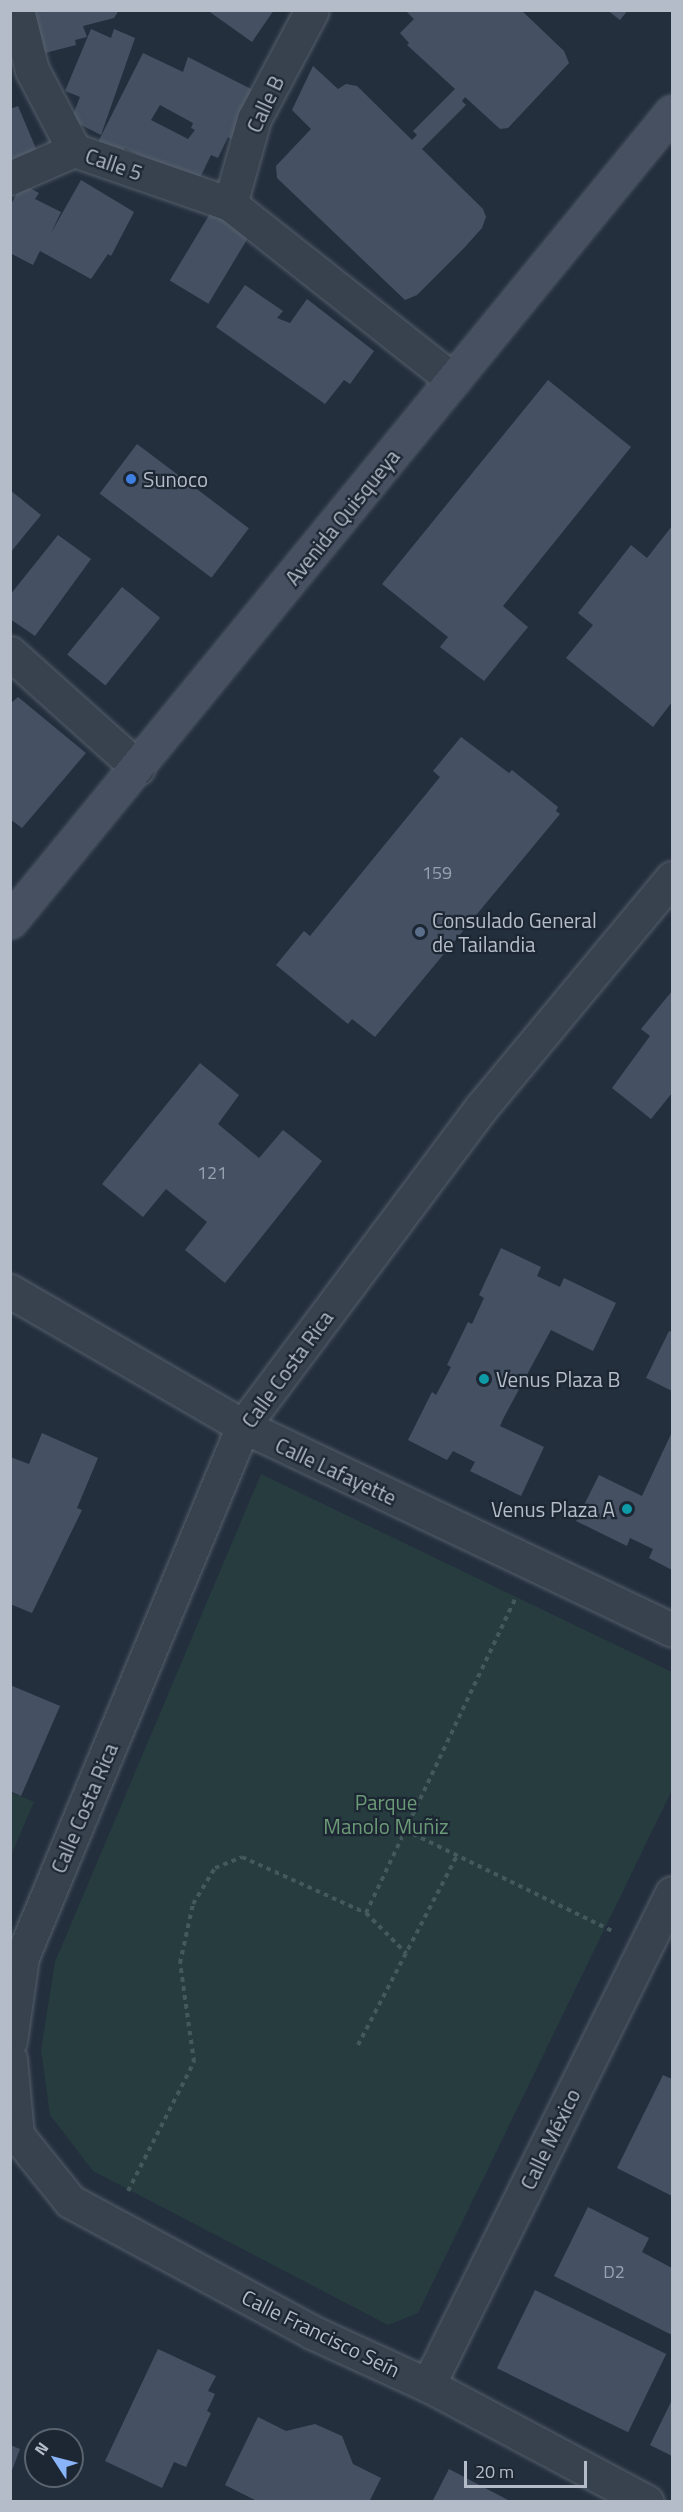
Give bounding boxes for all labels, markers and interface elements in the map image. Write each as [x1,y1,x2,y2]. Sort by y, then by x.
street label: Calle B [241,72,289,136]
street label: Calle 5 [82,143,146,185]
street label: Avenida Quisqueya [280,444,404,590]
place label: Sunoco [143,466,208,492]
marker: Sunoco [124,472,138,486]
house number: 159 [422,862,452,884]
place label: Consulado General de Tailandia [432,907,597,957]
marker: Consulado General de Tailandia [413,925,427,939]
house number: 121 [197,1162,227,1184]
street label: Calle Costa Rica [236,1306,338,1432]
place label: Venus Plaza B [496,1366,620,1392]
marker: Venus Plaza B [477,1372,491,1386]
street label: Calle Lafayette [271,1432,401,1510]
place label: Venus Plaza A [491,1496,615,1522]
marker: Venus Plaza A [620,1502,634,1516]
street label: Calle Costa Rica [45,1739,123,1877]
park label: Parque Manolo Muñiz [323,1789,449,1839]
street label: Calle México [515,2084,585,2194]
house number: D2 [603,2261,625,2283]
street label: Calle Francisco Seín [238,2284,404,2382]
north arrow [24,2428,84,2488]
text: N [28,2437,54,2460]
scale bar [467,2449,590,2487]
text: 20 m [475,2458,514,2485]

